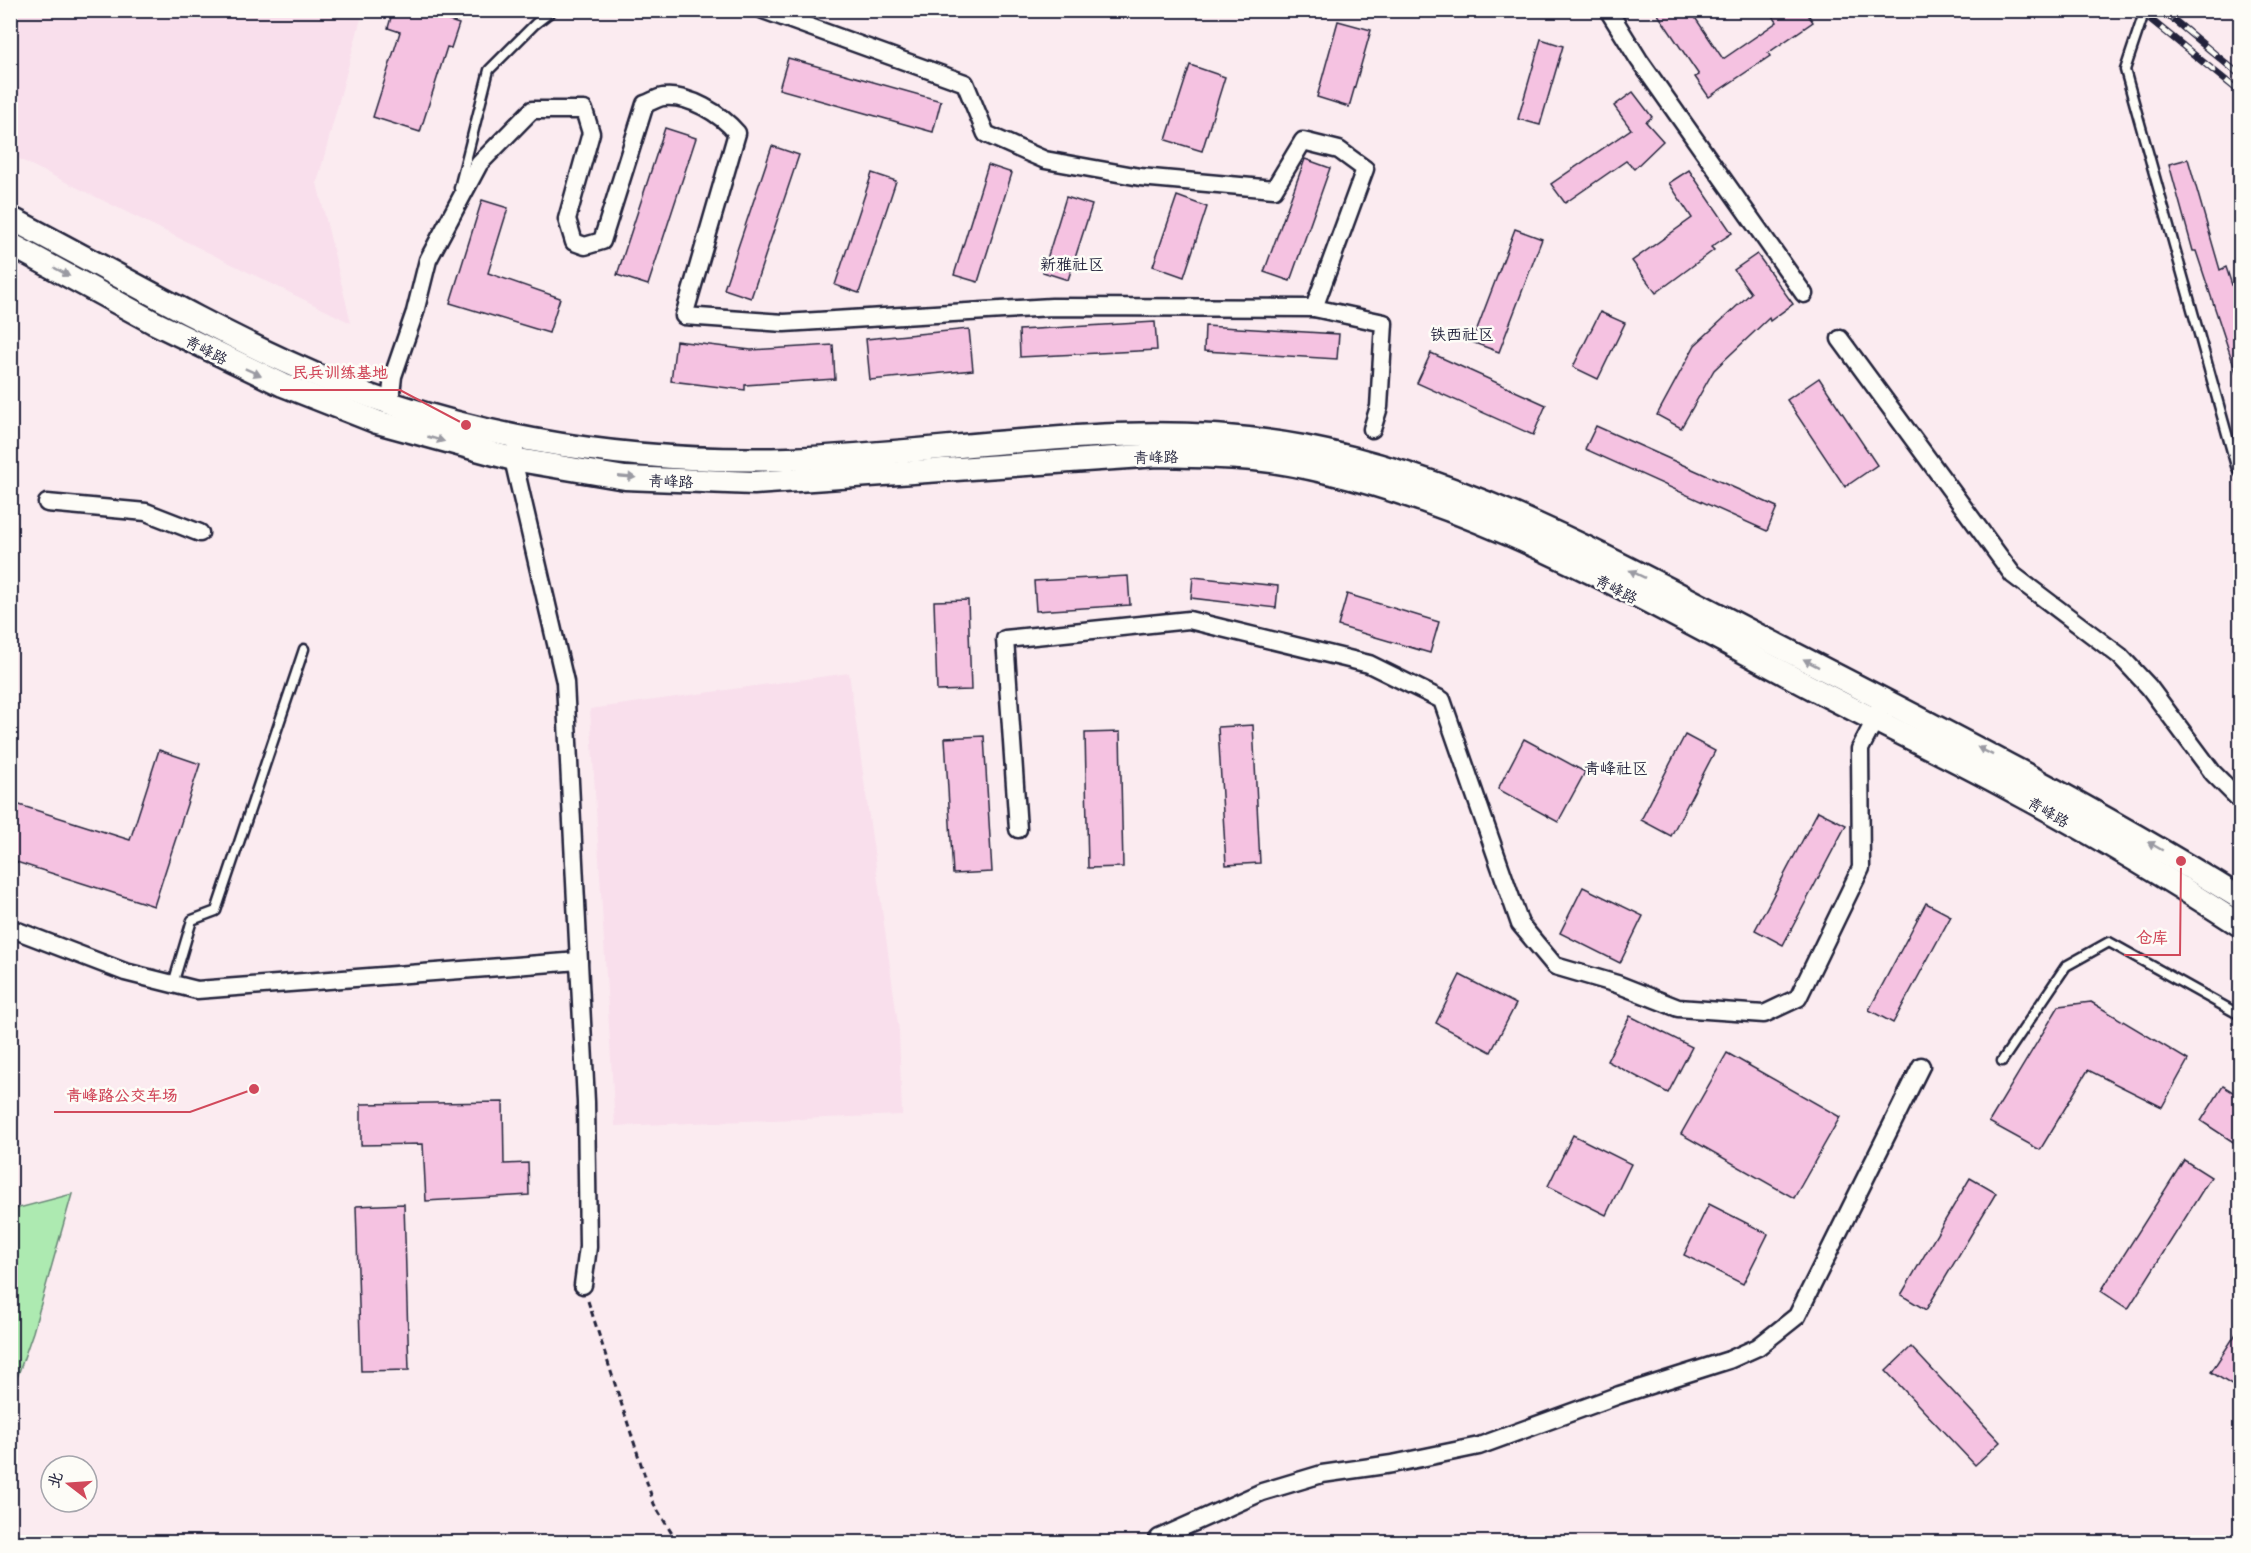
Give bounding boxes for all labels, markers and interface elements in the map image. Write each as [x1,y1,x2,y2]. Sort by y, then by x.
district label: 新雅社区 [1040,251,1104,275]
one-way arrow [54,267,71,277]
district label: 铁西社区 [1430,321,1494,345]
street label: 青峰路 [182,329,232,369]
callout: 民兵训练基地 [280,356,400,390]
text: 民兵训练基地 [292,359,388,383]
one-way arrow [245,367,263,377]
one-way arrow [427,435,445,444]
street label: 青峰路 [1133,444,1179,468]
street label: 青峰路 [648,468,694,492]
one-way arrow [618,473,637,482]
street label: 青峰路 [1592,568,1642,608]
one-way arrow [1629,569,1646,578]
one-way arrow [1802,658,1819,667]
one-way arrow [1976,746,1993,755]
district label: 青峰社区 [1584,755,1648,779]
street label: 青峰路 [2024,790,2074,832]
one-way arrow [2147,840,2163,851]
callout: 仓库 [2124,921,2180,955]
text: 仓库 [2136,924,2168,948]
callout: 青峰路公交车场 [54,1078,190,1112]
text: 青峰路公交车场 [66,1082,178,1106]
north arrow [39,1454,99,1514]
text: 北 [40,1468,68,1490]

